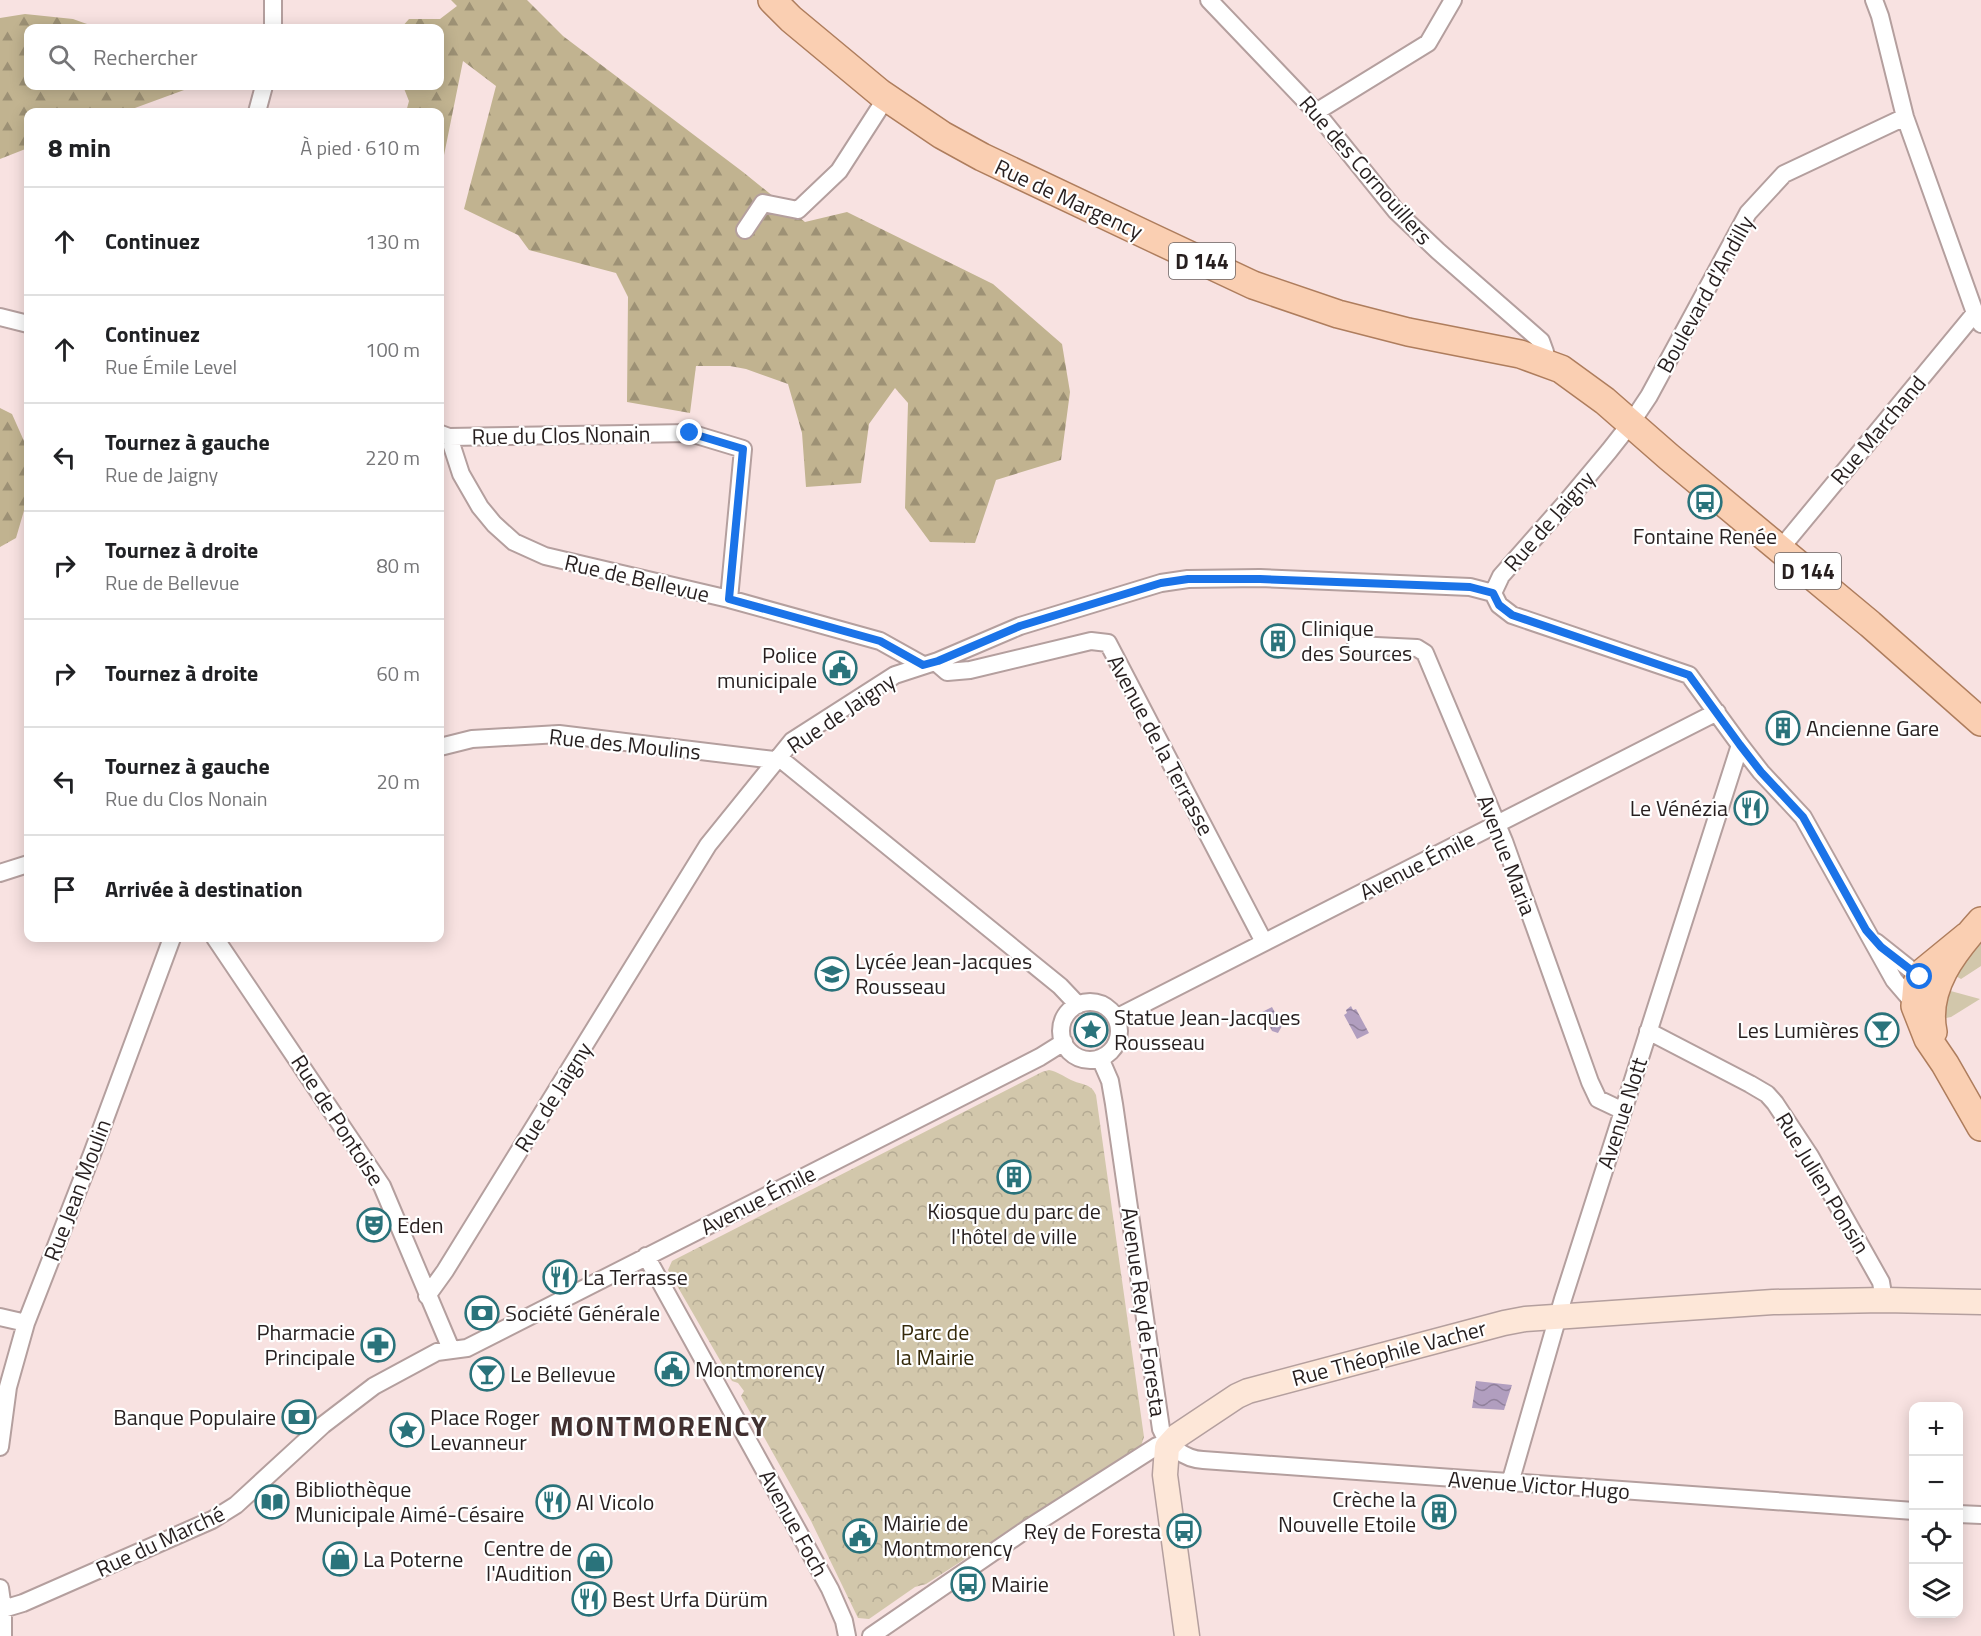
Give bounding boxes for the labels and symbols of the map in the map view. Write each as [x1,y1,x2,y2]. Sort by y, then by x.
street label: Rue des Cornouillers [1291,88,1441,252]
street label: Rue de Margency [989,150,1149,248]
street label: Boulevard d'Andilly [1648,209,1763,379]
road number: D 144 [1169,243,1235,279]
street label: Rue Marchand [1822,368,1934,492]
street label: Rue du Clos Nonain [471,416,651,454]
route end [676,419,702,445]
street label: Rue de Jaigny [1495,463,1603,579]
bus stop icon: Fontaine Renée [1687,484,1723,520]
place label: Fontaine Renée [1633,519,1777,553]
street label: Rue de Bellevue [561,545,713,611]
road number: D 144 [1775,553,1841,589]
place label: Clinique des Sources [1301,611,1412,670]
building icon: Clinique des Sources [1260,623,1296,659]
place label: Police municipale [717,638,817,697]
street label: Avenue de la Terrasse [1099,648,1223,842]
public building icon: Police municipale [822,650,858,686]
street label: Rue de Jaigny [780,664,902,762]
building icon: Ancienne Gare [1765,710,1801,746]
place label: Ancienne Gare [1806,711,1939,745]
street label: Rue des Moulins [547,719,703,769]
street label: Avenue Maria [1468,790,1546,920]
restaurant icon: Le Vénézia [1733,790,1769,826]
place label: Le Vénézia [1630,791,1728,825]
street label: Avenue Émile [1353,821,1481,909]
place label: Lycée Jean-Jacques Rousseau [855,944,1032,1003]
school or university icon: Lycée Jean-Jacques Rousseau [814,956,850,992]
route start [1906,963,1932,989]
place label: Statue Jean-Jacques Rousseau [1114,1000,1300,1059]
place icon: Statue Jean-Jacques Rousseau [1073,1012,1109,1048]
bar icon: Les Lumières [1864,1012,1900,1048]
place label: Les Lumières [1737,1013,1859,1047]
street label: Rue de Jaigny [506,1035,601,1159]
street label: Rue de Pontoise [283,1048,393,1192]
street label: Avenue Nott [1588,1053,1656,1173]
street label: Rue Julien Ponsin [1767,1106,1879,1260]
street label: Rue Jean Moulin [34,1114,120,1266]
street label: Avenue Émile [694,1156,822,1244]
building icon: Kiosque du parc de l'hôtel de ville [996,1159,1032,1195]
place label: Kiosque du parc de l'hôtel de ville [927,1194,1101,1253]
street label: Avenue Rey de Foresta [1112,1205,1176,1419]
theatre icon: Eden [356,1207,392,1243]
place label: Eden [397,1208,444,1242]
restaurant icon: La Terrasse [542,1259,578,1295]
place label: La Terrasse [583,1260,688,1294]
bank icon: Société Générale [464,1295,500,1331]
place label: Société Générale [505,1296,660,1330]
street label: Rue Théophile Vacher [1288,1311,1490,1395]
place label: Pharmacie Principale [257,1315,355,1374]
park label: Parc de la Mairie [896,1315,974,1374]
pharmacy icon: Pharmacie Principale [360,1327,396,1363]
public building icon: Montmorency [654,1351,690,1387]
place label: Montmorency [695,1352,825,1386]
bar icon: Le Bellevue [469,1356,505,1392]
place label: Le Bellevue [510,1357,616,1391]
bank icon: Banque Populaire [281,1399,317,1435]
place label: Banque Populaire [113,1400,276,1434]
place label: Place Roger Levanneur [430,1400,540,1459]
district label: MONTMORENCY [550,1404,768,1447]
place icon: Place Roger Levanneur [389,1412,425,1448]
street label: Avenue Victor Hugo [1447,1462,1631,1508]
street label: Avenue Foch [751,1463,837,1583]
place label: Bibliothèque Municipale Aimé-Césaire [295,1472,524,1531]
place label: Crèche la Nouvelle Etoile [1278,1482,1416,1541]
library icon: Bibliothèque Municipale Aimé-Césaire [254,1484,290,1520]
restaurant icon: Al Vicolo [535,1484,571,1520]
place label: Al Vicolo [576,1485,654,1519]
building icon: Crèche la Nouvelle Etoile [1421,1494,1457,1530]
street label: Rue du Marché [90,1496,230,1586]
place label: Mairie de Montmorency [883,1506,1013,1565]
bus stop icon: Rey de Foresta [1166,1513,1202,1549]
place label: Rey de Foresta [1023,1514,1161,1548]
public building icon: Mairie de Montmorency [842,1518,878,1554]
place label: Centre de l'Audition [484,1531,572,1590]
shop icon: La Poterne [322,1541,358,1577]
place label: La Poterne [363,1542,463,1576]
shop icon: Centre de l'Audition [577,1543,613,1579]
bus stop icon: Mairie [950,1566,986,1602]
place label: Mairie [991,1567,1049,1601]
restaurant icon: Best Urfa Dürüm [571,1581,607,1617]
place label: Best Urfa Dürüm [612,1582,768,1616]

